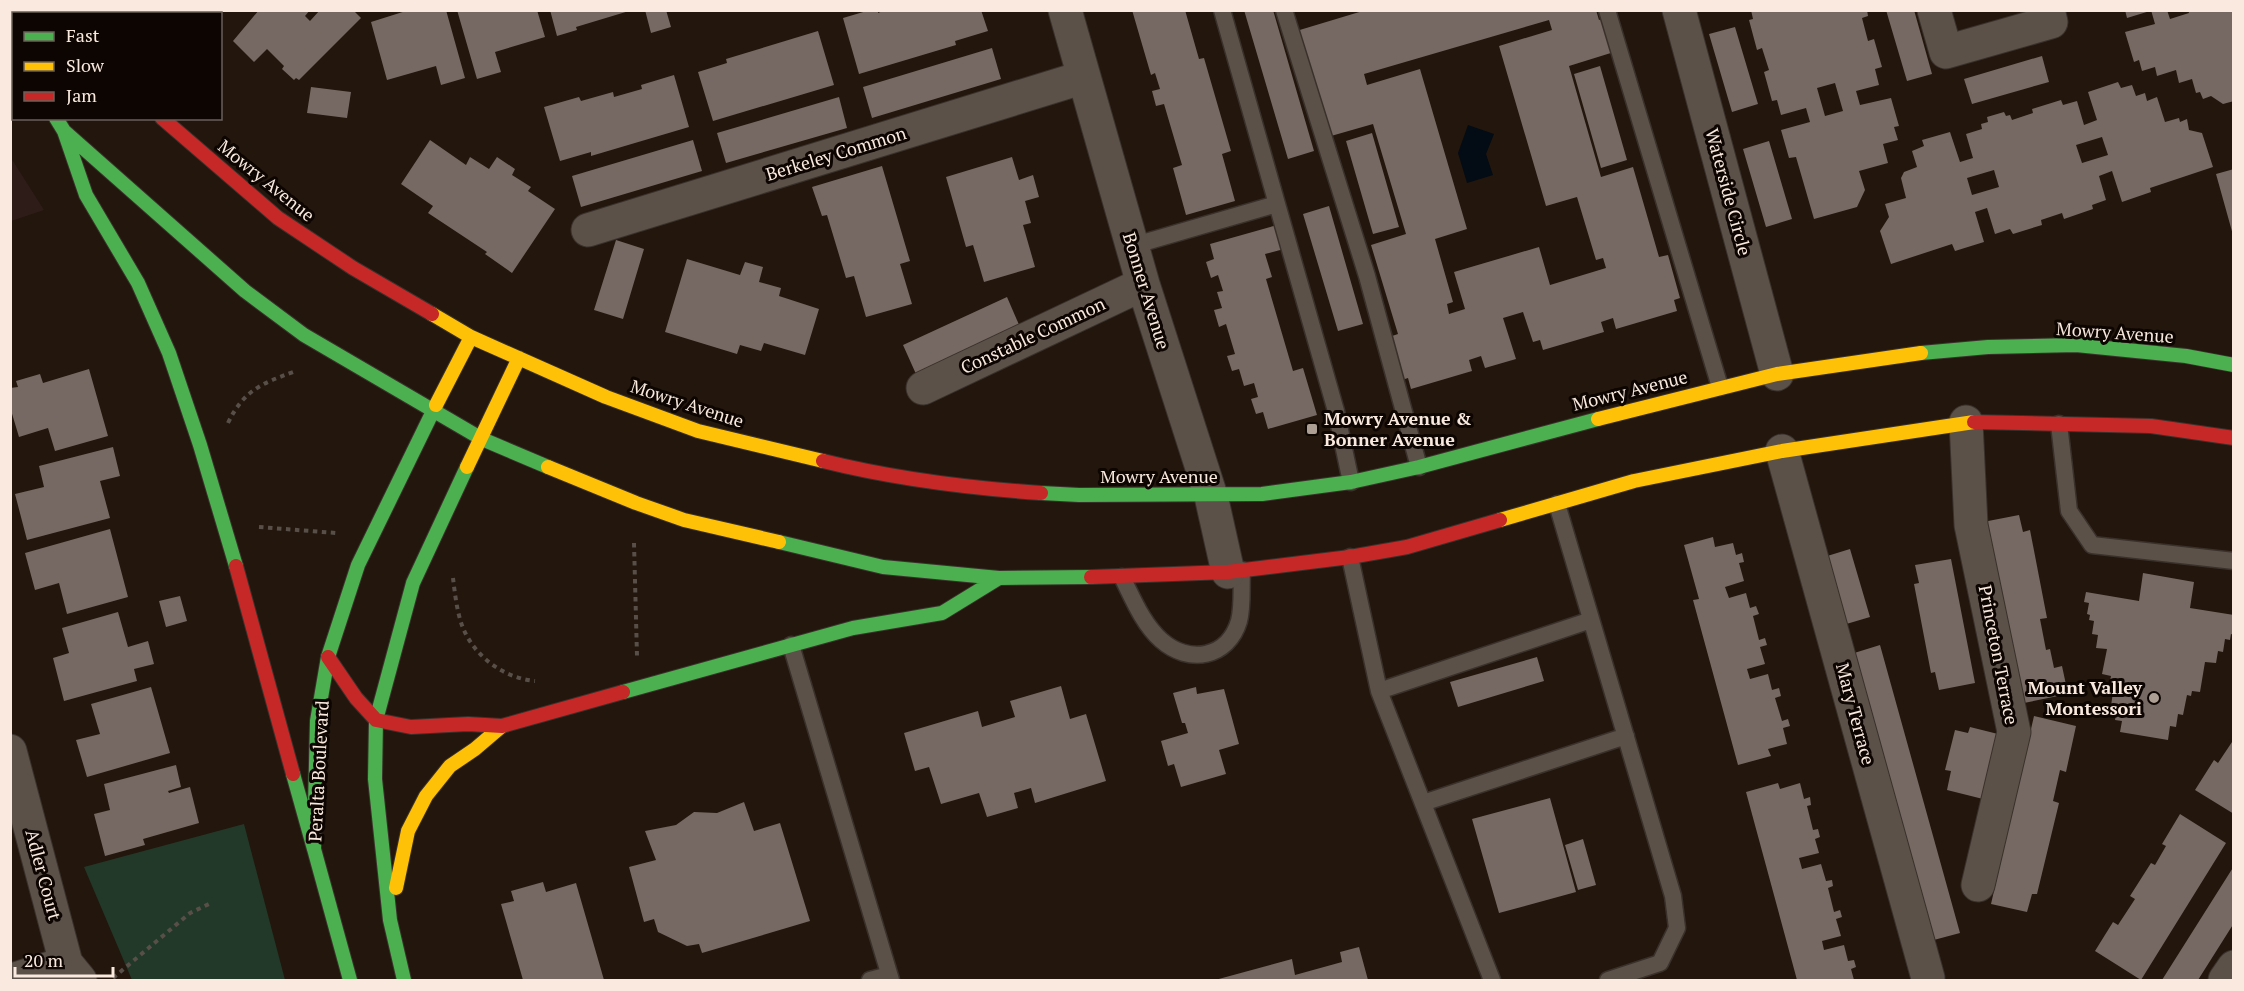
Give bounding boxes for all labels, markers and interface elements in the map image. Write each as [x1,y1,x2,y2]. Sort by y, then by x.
legend [12,12,222,120]
text: Fast [66,23,100,47]
text: Slow [66,53,105,77]
text: Jam [66,83,97,107]
street label: Berkeley Common [763,120,909,186]
street label: Waterside Circle [1700,125,1757,258]
street label: Mowry Avenue [213,134,320,227]
street label: Bonner Avenue [1118,229,1176,352]
street label: Constable Common [956,291,1109,379]
street label: Mowry Avenue [2056,316,2175,348]
street label: Mowry Avenue [1570,364,1690,416]
street label: Mowry Avenue [628,373,747,433]
place label: Mowry Avenue & Bonner Avenue [1324,406,1472,451]
marker: Mowry Avenue & Bonner Avenue [1305,422,1319,436]
street label: Mowry Avenue [1100,464,1218,488]
street label: Princeton Terrace [1974,583,2024,727]
street label: Mary Terrace [1831,660,1881,767]
place label: Mount Valley Montessori [2028,675,2142,720]
marker: Mount Valley Montessori [2147,691,2161,705]
street label: Peralta Boulevard [302,700,334,842]
street label: Adler Court [20,827,68,923]
scale bar [15,940,112,978]
text: 20 m [24,948,64,972]

